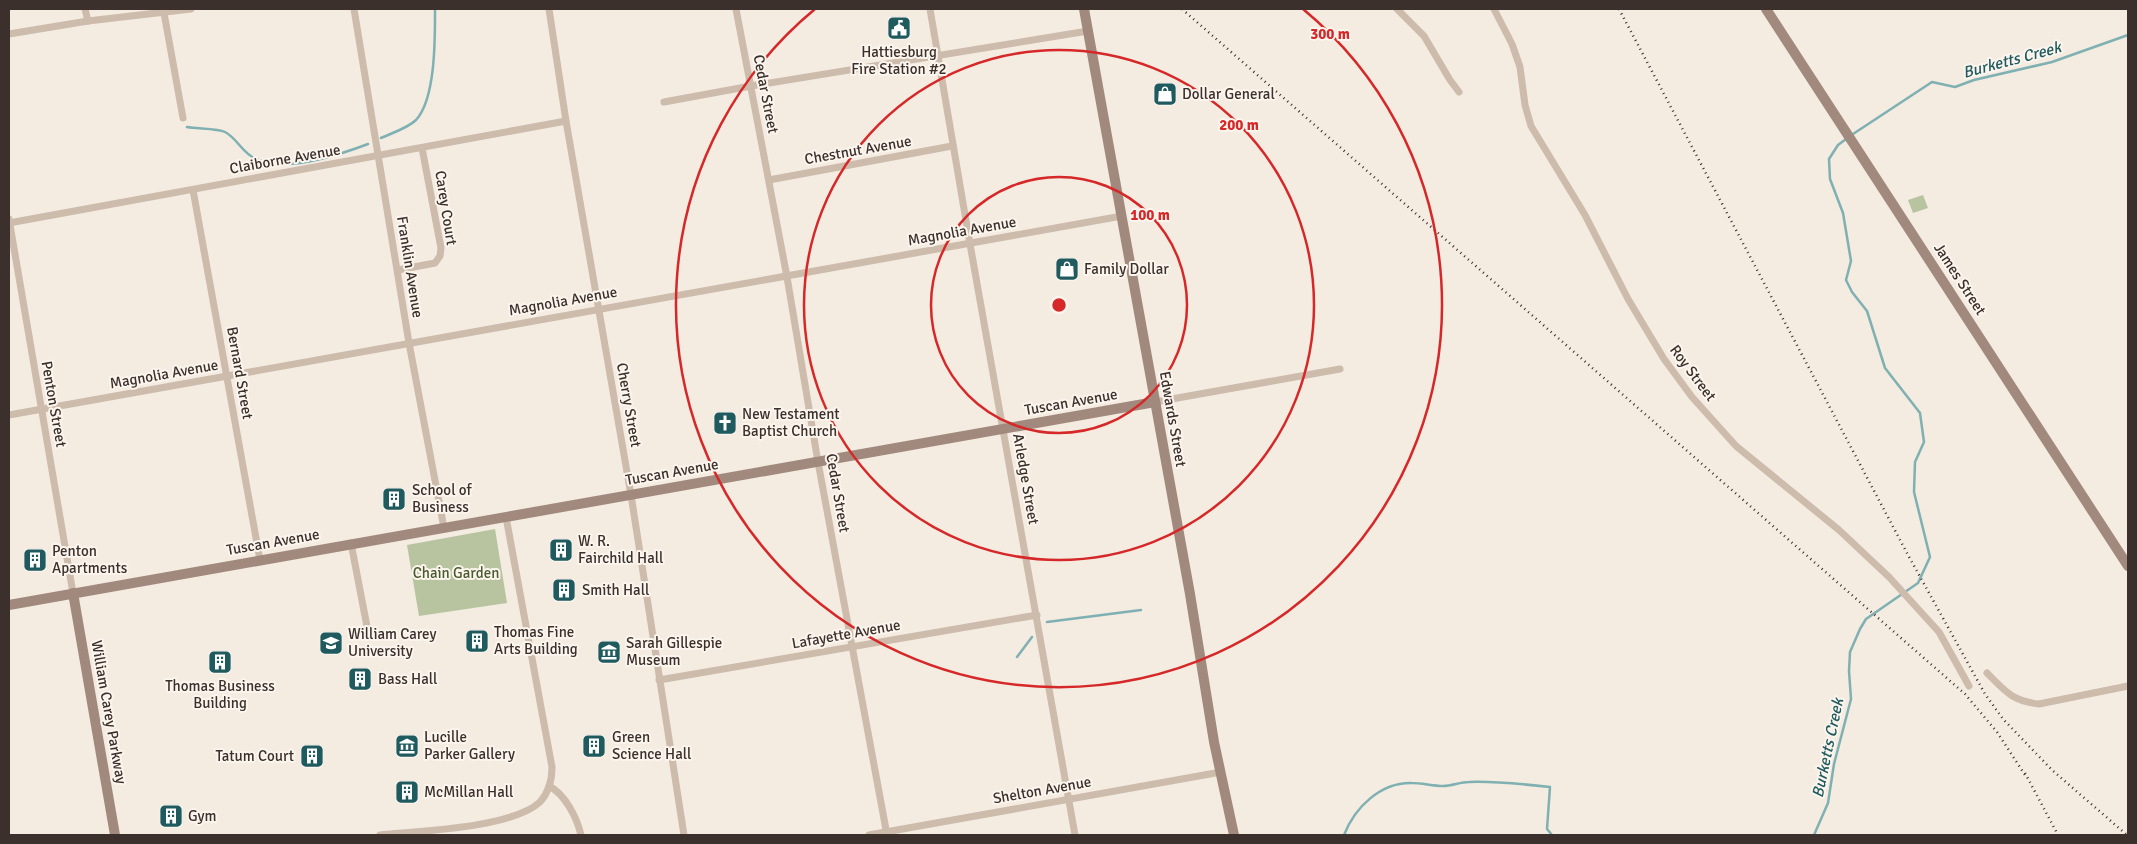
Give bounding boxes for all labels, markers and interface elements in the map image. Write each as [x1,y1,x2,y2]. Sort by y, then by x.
public building icon: Hattiesburg Fire Station #2 [886,15,912,41]
text: 300 m [1310,25,1350,43]
water label: Burketts Creek [1961,37,2065,83]
place label: Hattiesburg Fire Station #2 [851,43,947,78]
street label: Cedar Street [750,53,782,135]
shop icon: Dollar General [1152,81,1178,107]
place label: Dollar General [1182,85,1275,103]
text: 200 m [1219,116,1259,134]
street label: Chestnut Avenue [803,132,913,168]
street label: Claiborne Avenue [228,140,342,178]
street label: Carey Court [431,169,461,247]
text: 100 m [1130,206,1170,224]
street label: Magnolia Avenue [906,213,1018,249]
street label: Franklin Avenue [393,215,427,319]
street label: James Street [1930,240,1990,318]
shop icon: Family Dollar [1054,256,1080,282]
place label: Family Dollar [1084,260,1169,278]
street label: Magnolia Avenue [507,283,619,319]
centre of rings [1050,296,1068,314]
street label: Bernard Street [223,325,257,421]
street label: Roy Street [1666,341,1720,405]
street label: Magnolia Avenue [108,356,220,392]
street label: Penton Street [38,359,70,449]
street label: Cherry Street [613,361,645,449]
street label: Edwards Street [1156,370,1190,468]
street label: Tuscan Avenue [1023,385,1119,419]
place label: New Testament Baptist Church [742,405,840,440]
church icon: New Testament Baptist Church [712,410,738,436]
street label: Arledge Street [1009,432,1043,526]
street label: Cedar Street [822,452,854,534]
street label: Tuscan Avenue [624,455,720,489]
place label: School of Business [412,481,473,516]
building icon: School of Business [381,486,407,512]
street label: Tuscan Avenue [225,525,321,559]
place label: W. R. Fairchild Hall [578,532,664,567]
building icon: W. R. Fairchild Hall [548,537,574,563]
place label: Penton Apartments [52,542,128,577]
building icon: Penton Apartments [22,547,48,573]
park label: Chain Garden [413,564,499,582]
building icon: Smith Hall [551,577,577,603]
place label: Smith Hall [582,581,649,599]
street label: Lafayette Avenue [790,616,902,652]
place label: Thomas Fine Arts Building [494,623,578,658]
place label: William Carey University [348,625,436,660]
building icon: Thomas Fine Arts Building [464,628,490,654]
school or university icon: William Carey University [318,630,344,656]
place label: Sarah Gillespie Museum [626,634,722,669]
street label: William Carey Parkway [87,639,131,785]
museum icon: Sarah Gillespie Museum [596,639,622,665]
building icon: Thomas Business Building [207,649,233,675]
building icon: Bass Hall [347,666,373,692]
place label: Bass Hall [378,670,437,688]
place label: Thomas Business Building [165,677,275,712]
water label: Burketts Creek [1808,695,1849,800]
place label: Lucille Parker Gallery [424,728,515,763]
place label: Green Science Hall [612,728,691,763]
museum icon: Lucille Parker Gallery [394,733,420,759]
building icon: Green Science Hall [581,733,607,759]
building icon: Tatum Court [299,743,325,769]
place label: Tatum Court [216,747,294,765]
street label: Shelton Avenue [991,772,1093,808]
building icon: McMillan Hall [394,779,420,805]
place label: McMillan Hall [424,783,514,801]
building icon: Gym [158,803,184,829]
place label: Gym [188,807,217,825]

